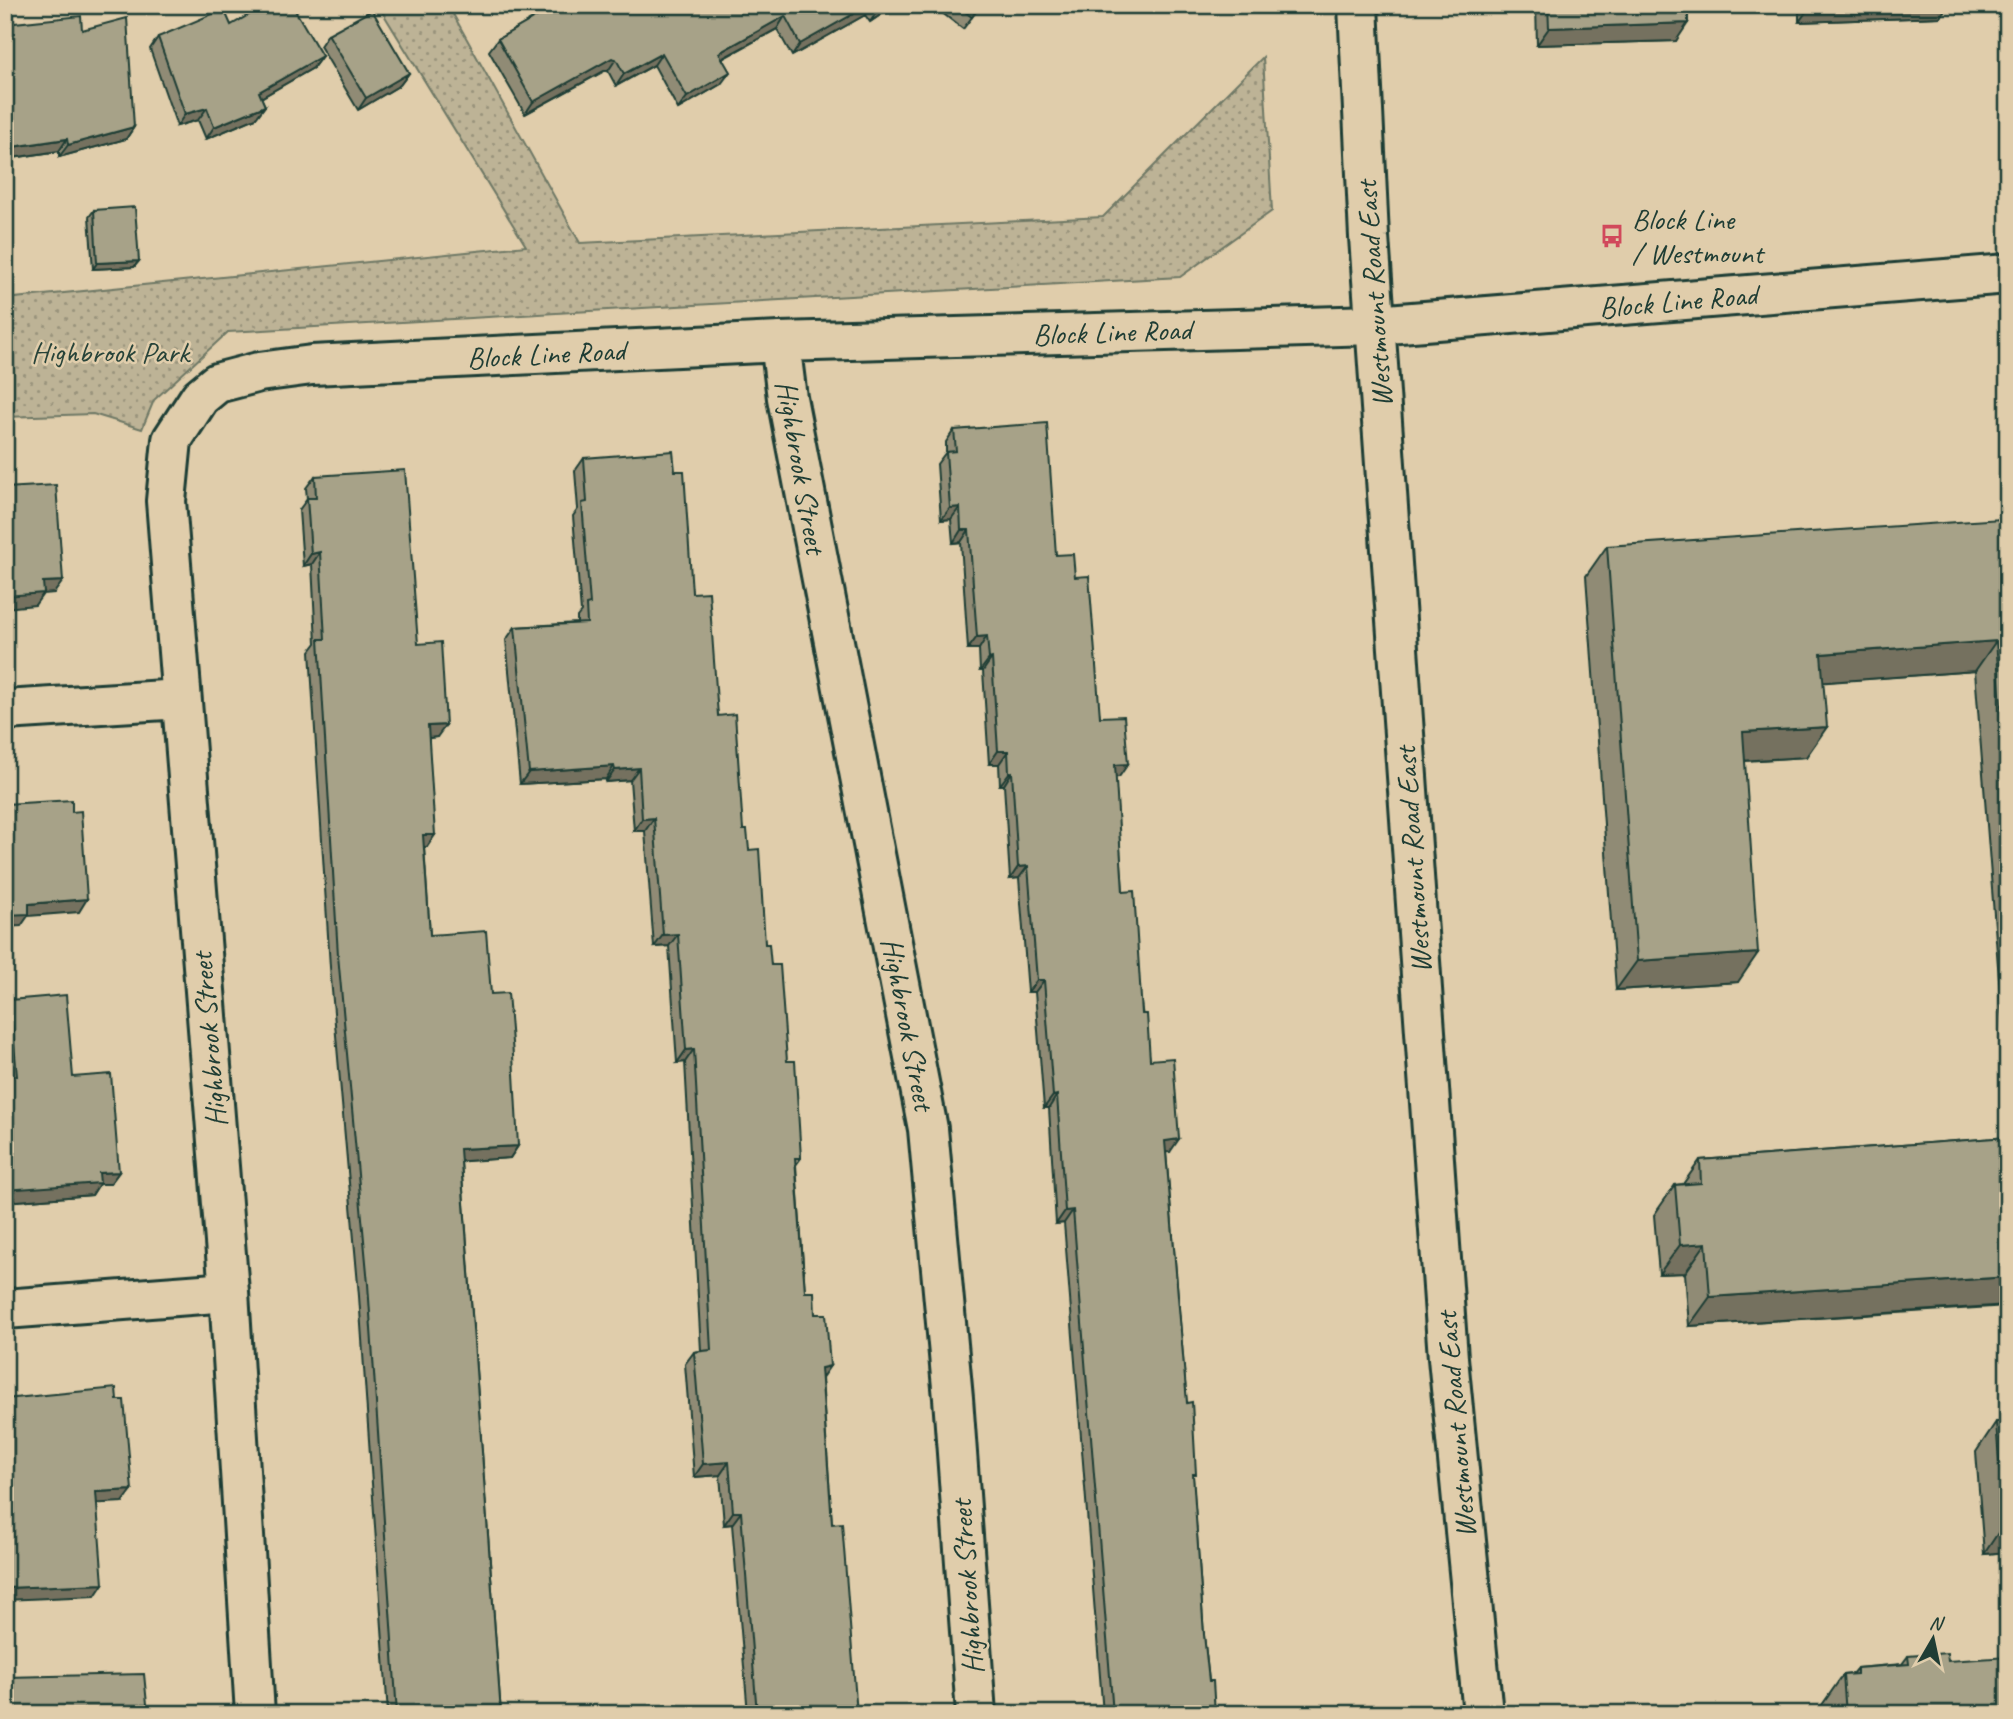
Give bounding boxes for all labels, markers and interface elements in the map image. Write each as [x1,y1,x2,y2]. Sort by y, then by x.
street label: Westmount Road East [1347,176,1401,408]
place label: Block Line / Westmount [1632,200,1766,272]
bus stop icon: Block Line / Westmount [1598,222,1626,250]
street label: Block Line Road [1598,275,1763,327]
street label: Block Line Road [1032,310,1196,354]
street label: Block Line Road [466,331,630,377]
park label: Highbrook Park [31,333,191,371]
street label: Highbrook Street [767,377,835,560]
street label: Westmount Road East [1386,742,1440,974]
street label: Highbrook Street [873,934,944,1117]
street label: Highbrook Street [182,948,236,1129]
street label: Westmount Road East [1427,1307,1485,1540]
street label: Highbrook Street [942,1495,992,1676]
north arrow [1898,1604,1968,1674]
text: N [1928,1610,1946,1636]

